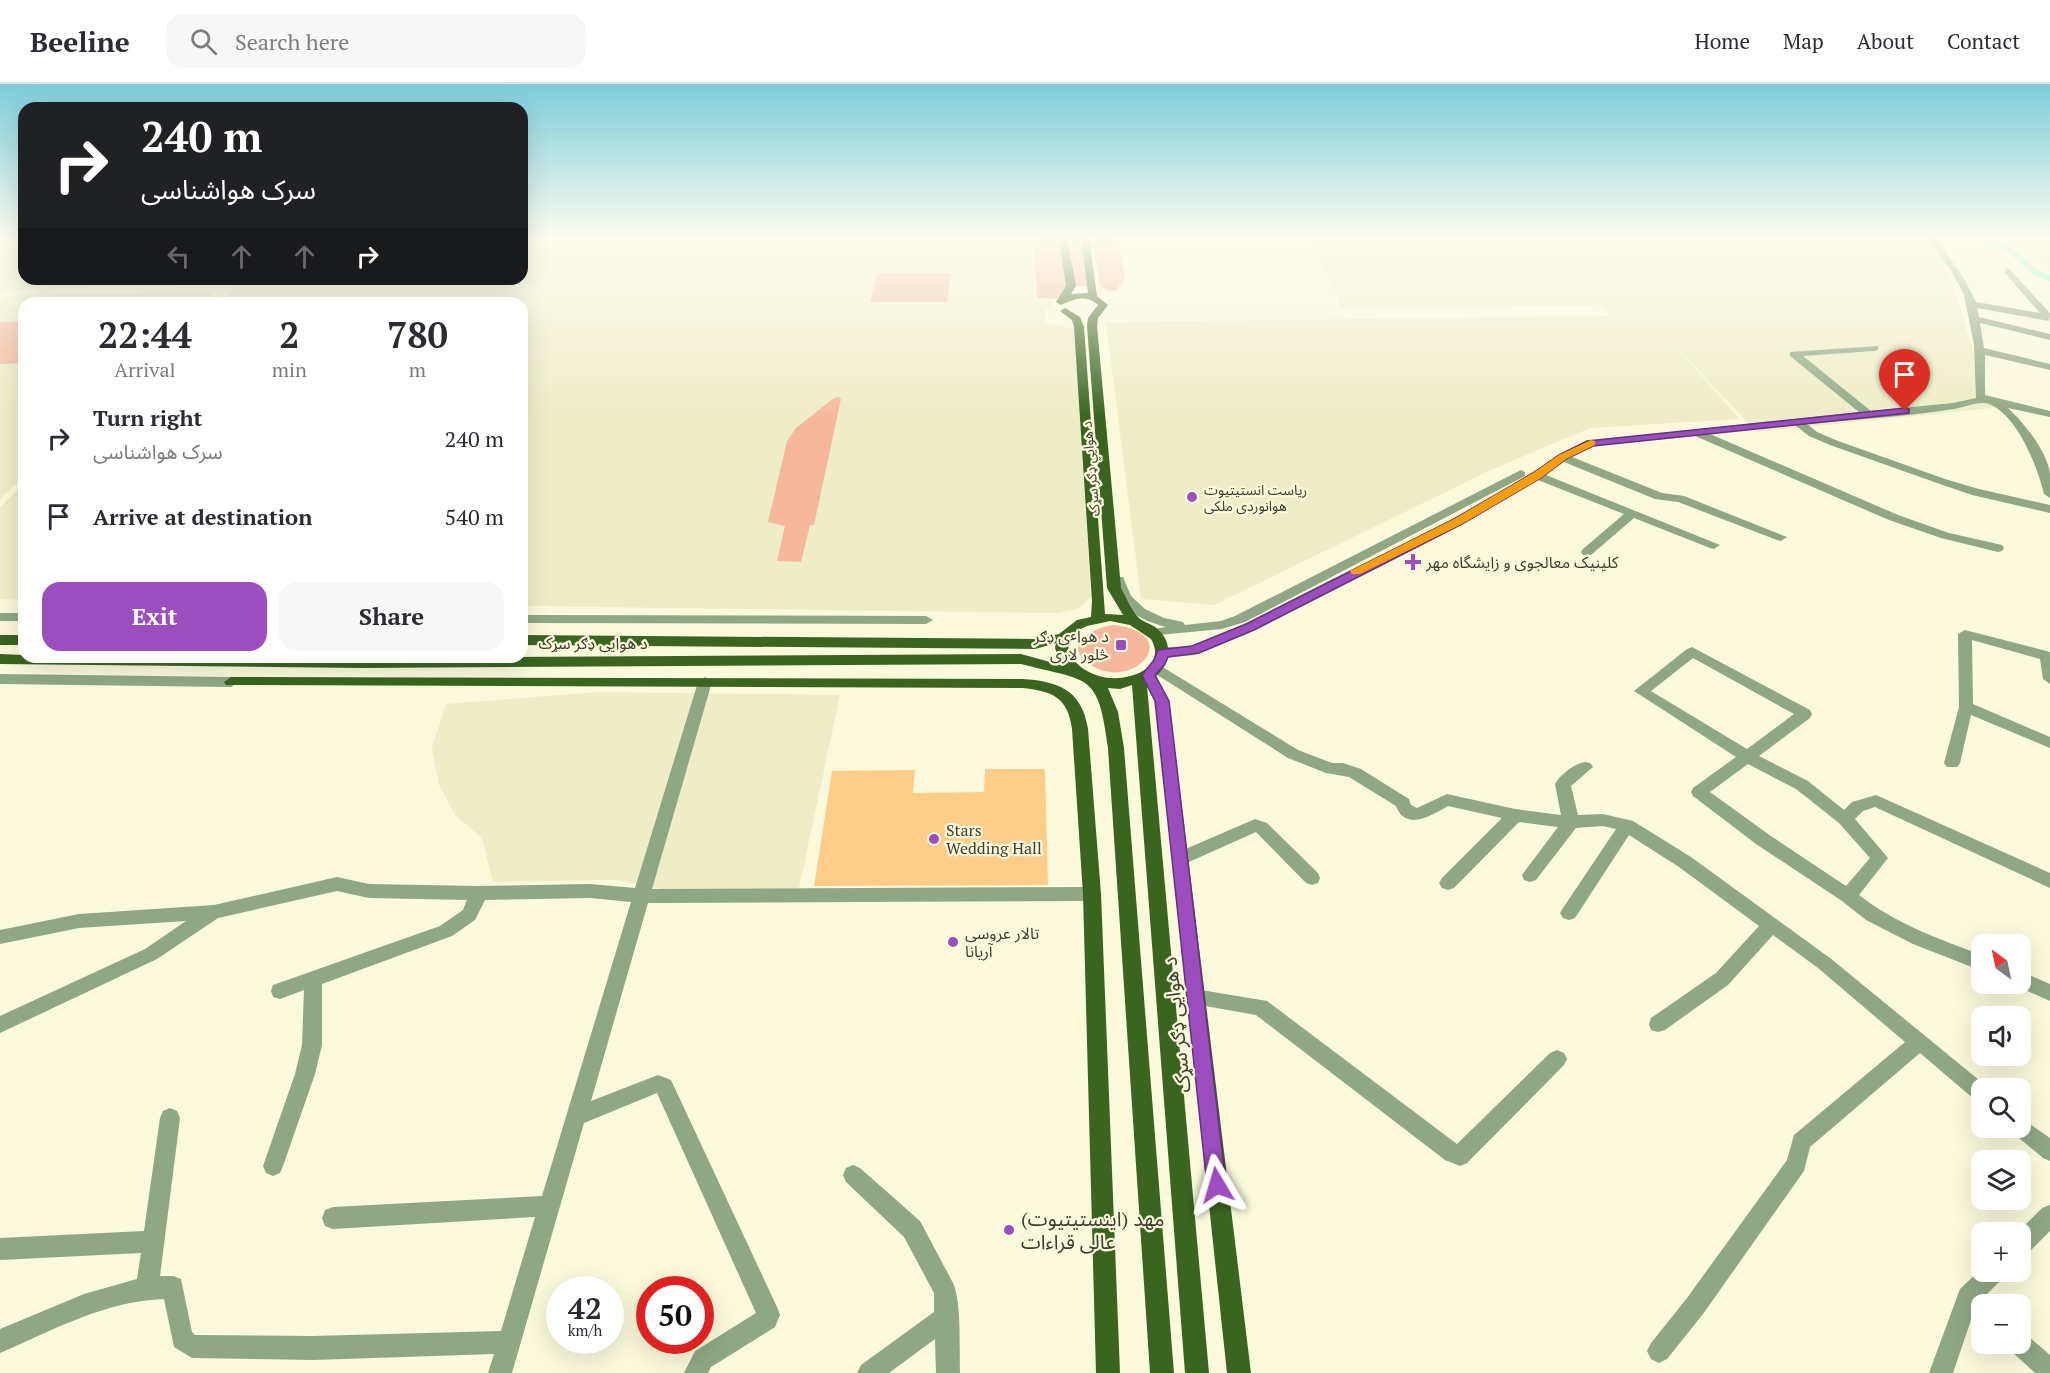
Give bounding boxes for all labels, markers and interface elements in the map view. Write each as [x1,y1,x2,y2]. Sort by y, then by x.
search box [166,14,586,68]
text: Beeline [30,23,130,60]
icon: search [187,25,220,58]
text: Search here [235,27,349,56]
text: Home [1694,27,1750,55]
text: Map [1783,27,1824,55]
text: About [1857,27,1914,55]
text: Contact [1947,27,2020,55]
text: 240 m [141,108,262,164]
icon: right [42,126,120,204]
text: سرک هواشناسی [141,171,316,207]
icon: left [162,240,195,273]
icon: ahead [225,240,258,273]
icon: ahead [288,240,321,273]
icon: right [351,240,384,273]
text: 22:44 [98,311,192,358]
text: 2 [279,311,300,358]
text: 780 [387,311,448,358]
pin [1879,349,1930,411]
text: Arrival [114,356,176,383]
text: min [272,356,307,383]
text: m [409,356,426,383]
icon: arrive [1888,358,1921,391]
text: Turn right [93,403,202,432]
street label: د هوايي ډګر سړک [1076,420,1106,517]
icon: right [42,422,75,455]
text: 240 m [444,424,504,453]
text: سرک هواشناسی [93,438,223,465]
place label: ریاست انستیتیوت هوانوردی ملکی [1204,480,1307,515]
marker: ریاست انستیتیوت هوانوردی ملکی [1185,490,1199,504]
icon: arrive [42,500,75,533]
text: Arrive at destination [93,502,312,531]
text: 540 m [444,502,504,531]
place label: کلینیک معالجوی و زایشگاه مهر [1425,551,1619,573]
marker: کلینیک معالجوی و زایشگاه مهر [1404,553,1422,571]
button: Exit [42,582,267,651]
button: Share [279,582,504,651]
place label: د هواٸ ډګر څلور لارى [1033,625,1109,665]
street label: د هوایی ډګر سړک [538,632,648,654]
marker: د هواٸ ډګر څلور لارى [1114,638,1128,652]
place label: Stars Wedding Hall [946,819,1042,859]
marker: Stars Wedding Hall [927,832,941,846]
place label: تالار عروسی آریانا [965,922,1040,962]
north arrow [1971,934,2031,994]
map controls [1971,934,2031,1354]
marker: تالار عروسی آریانا [946,935,960,949]
street label: د هوایی ډګر سړک [1155,956,1197,1094]
button: sound [1971,1006,2031,1066]
button: search [1971,1078,2031,1138]
button: layers [1971,1150,2031,1210]
position arrow [1185,1153,1249,1217]
place label: مهد (اینستیتیوت) عالی قراءات [1021,1205,1165,1255]
button: + [1971,1222,2031,1282]
marker: مهد (اینستیتیوت) عالی قراءات [1002,1223,1016,1237]
speed limit sign: 50 [636,1276,714,1354]
text: 42 [568,1288,602,1328]
button: − [1971,1294,2031,1354]
text: km/h [568,1320,602,1340]

